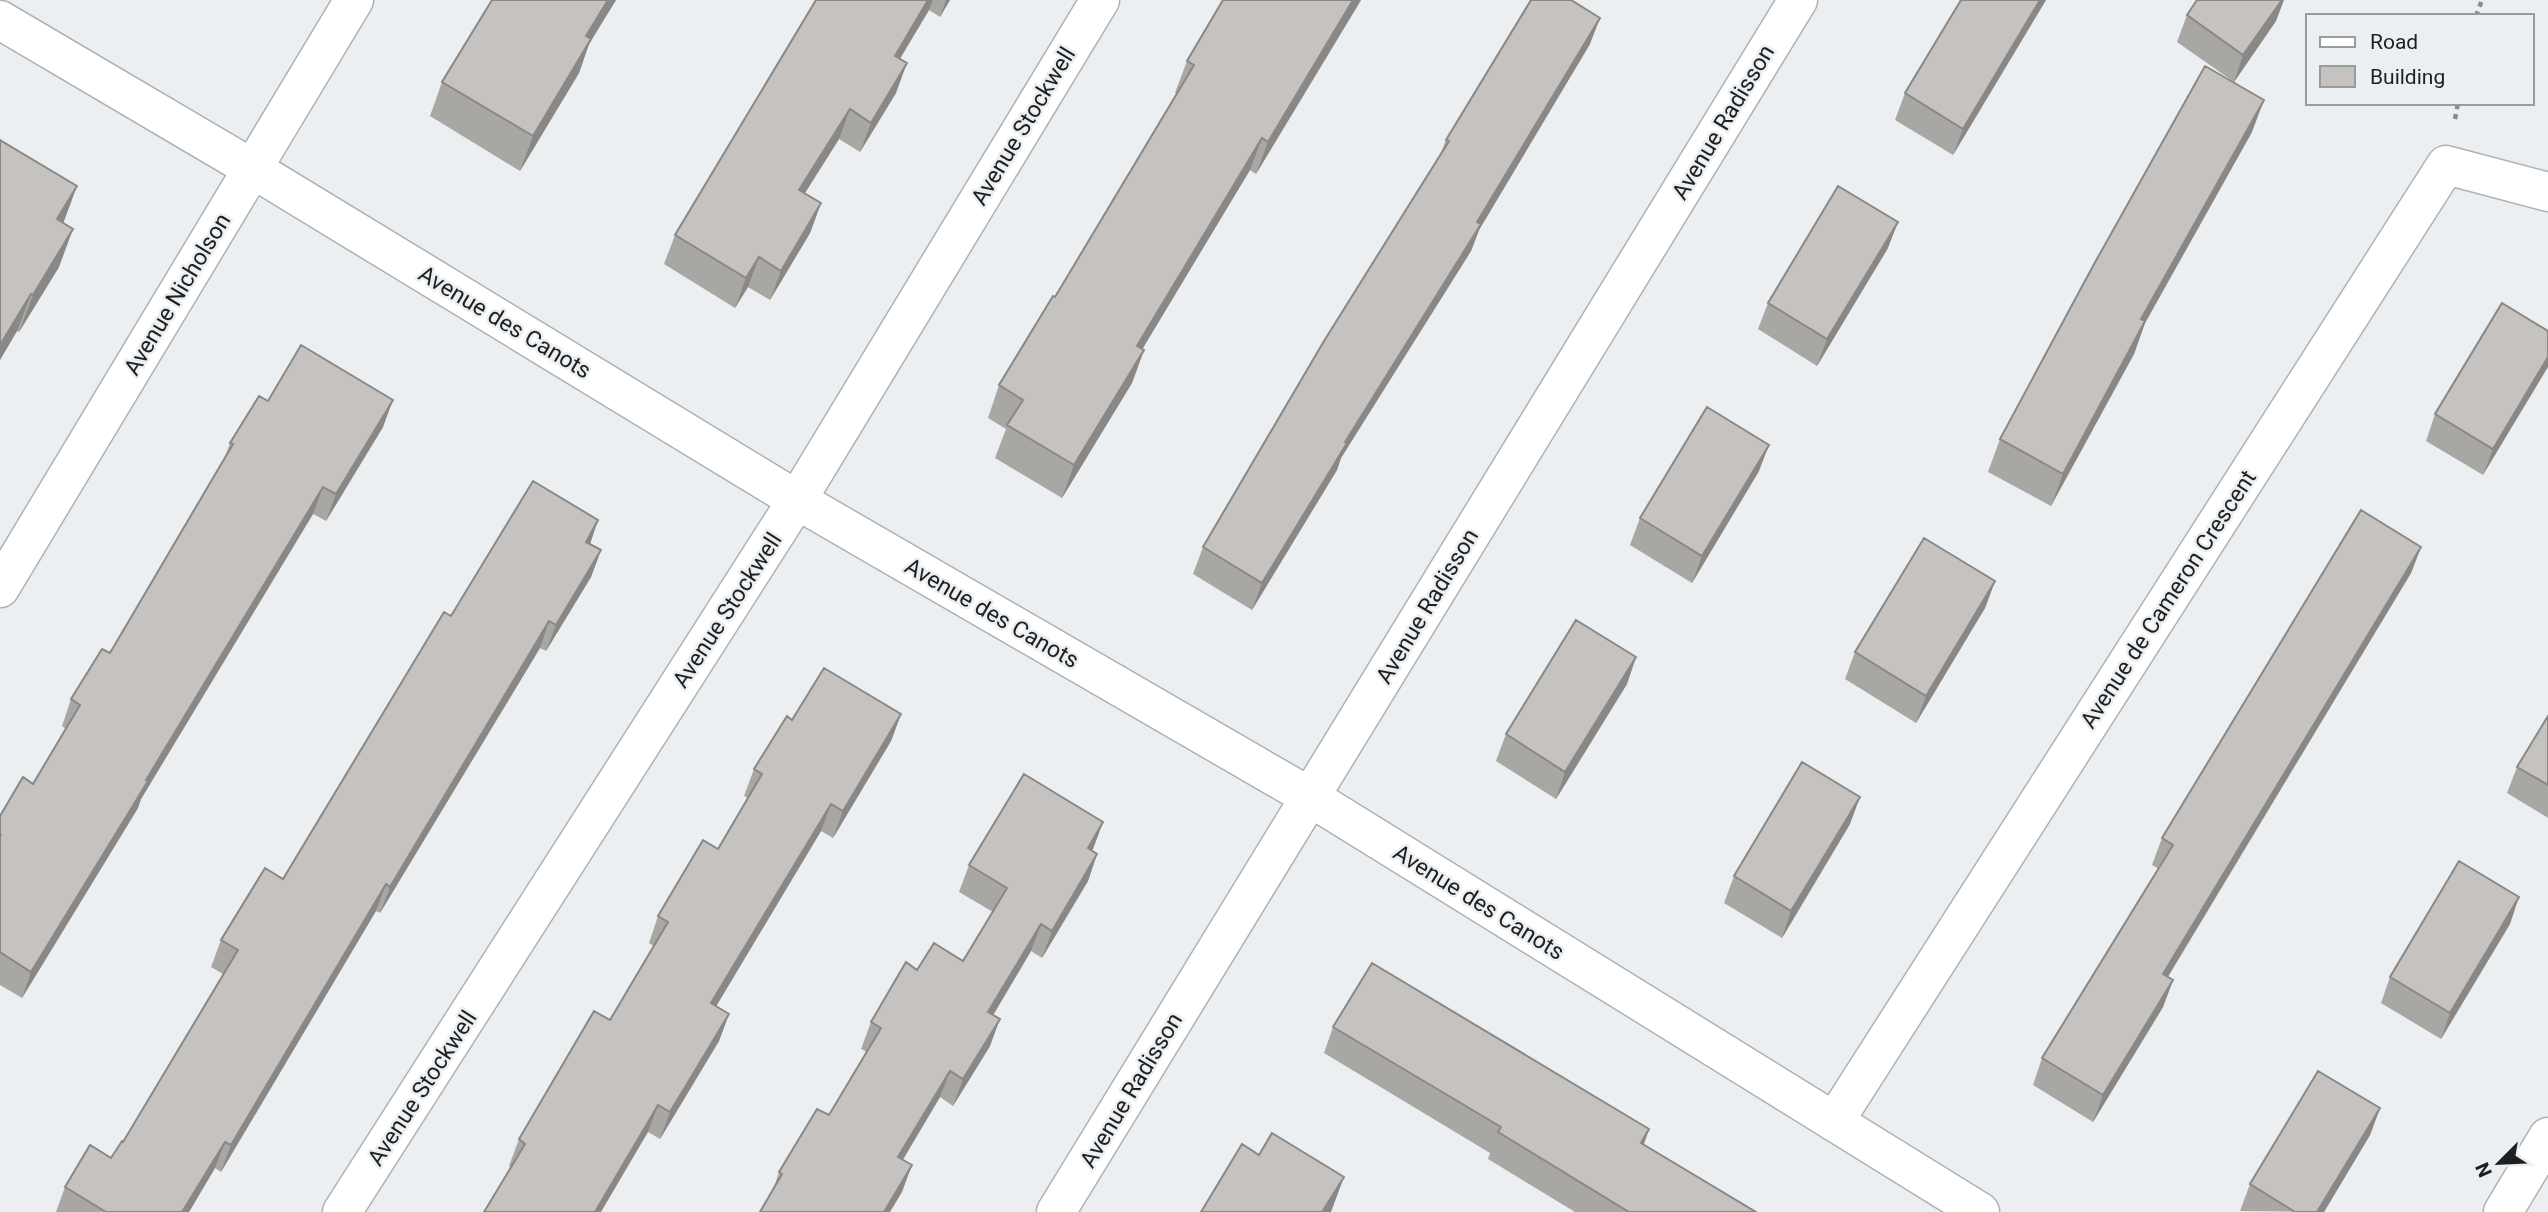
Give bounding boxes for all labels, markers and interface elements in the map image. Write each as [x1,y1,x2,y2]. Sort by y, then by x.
legend [2306,14,2534,105]
text: Road [2370,30,2418,54]
street label: Avenue Radisson [1667,40,1780,205]
street label: Avenue Stockwell [966,42,1081,210]
text: Building [2370,65,2445,89]
street label: Avenue Nicholson [118,208,236,380]
street label: Avenue des Canots [414,260,596,385]
street label: Avenue de Cameron Crescent [2075,465,2262,733]
street label: Avenue Radisson [1371,524,1484,689]
street label: Avenue Stockwell [667,528,788,693]
street label: Avenue des Canots [900,553,1084,674]
street label: Avenue des Canots [1388,839,1569,966]
street label: Avenue Stockwell [362,1006,483,1171]
street label: Avenue Radisson [1075,1008,1188,1173]
north arrow [2464,1128,2534,1198]
text: N [2471,1159,2497,1181]

